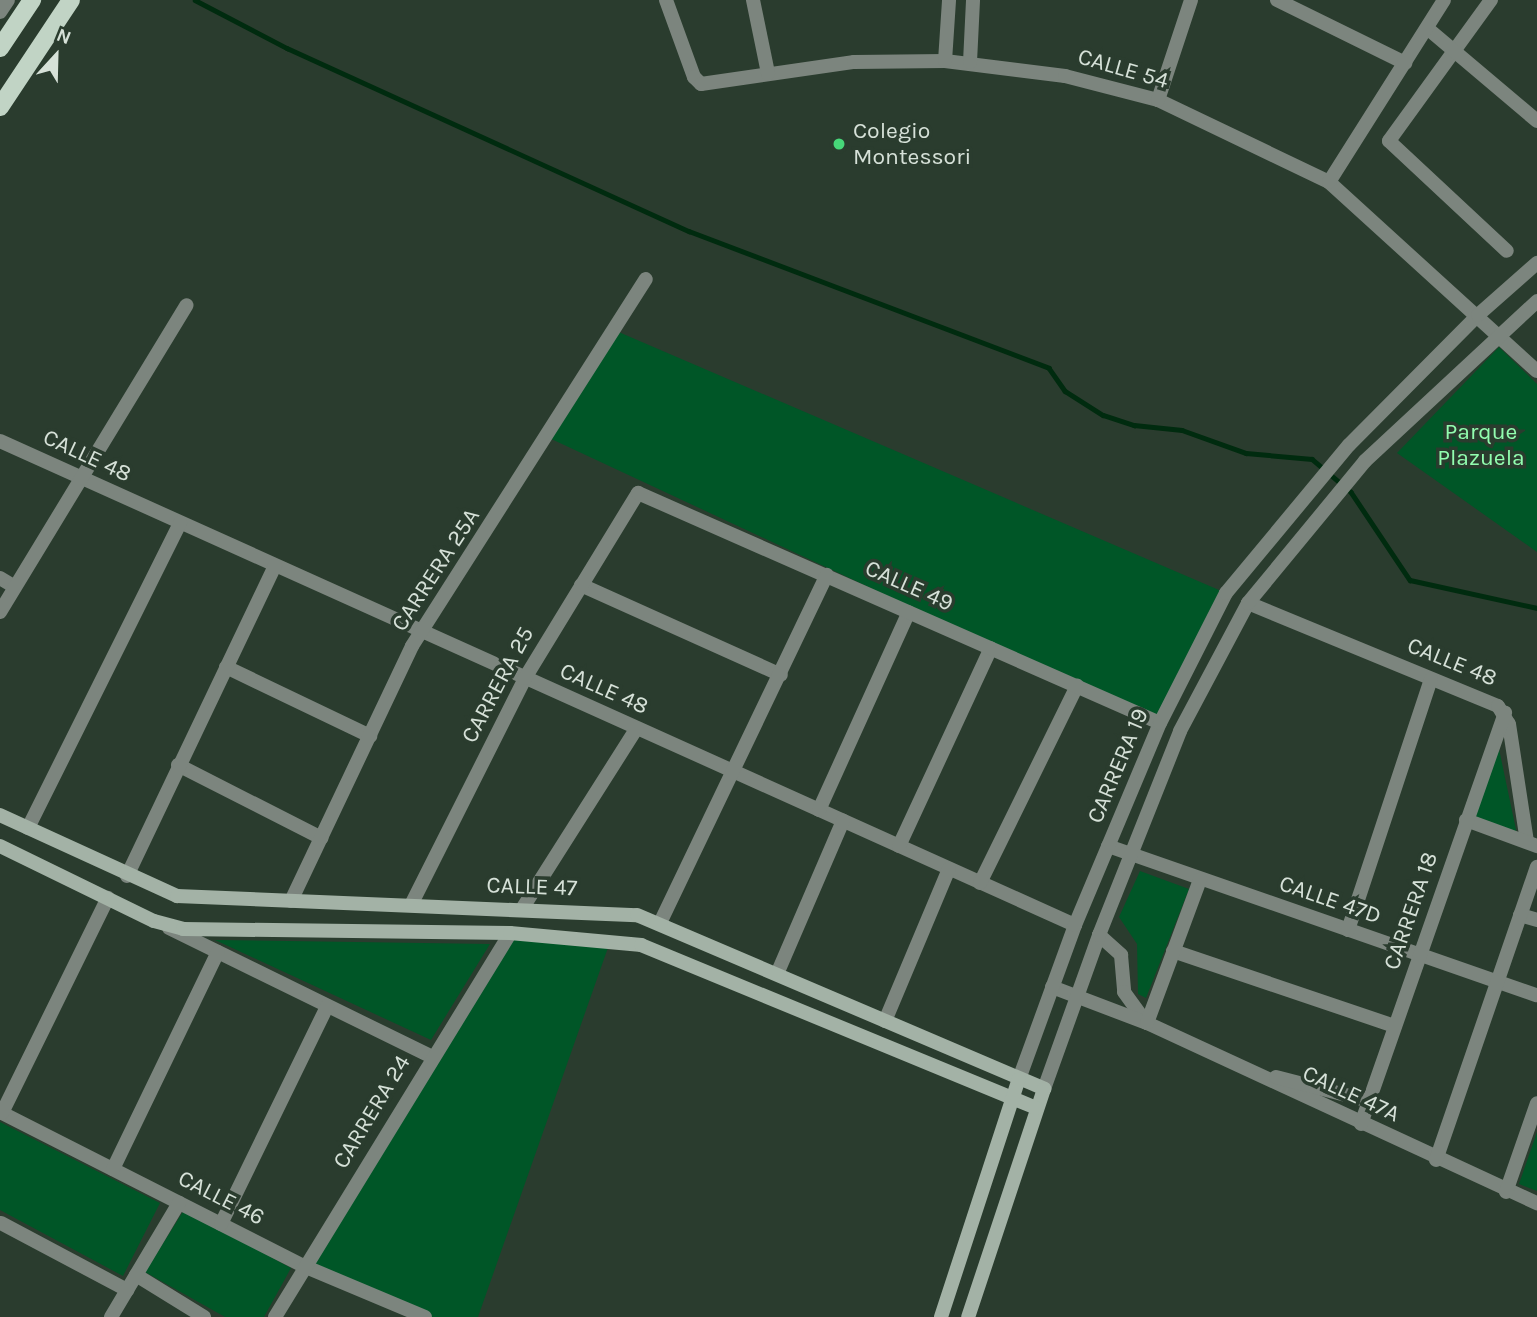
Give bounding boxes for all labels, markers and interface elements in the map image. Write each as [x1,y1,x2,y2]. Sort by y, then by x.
north arrow [21,21,91,91]
text: N [53,24,74,49]
street label: CALLE 54 [1074,43,1172,95]
place label: Colegio Montessori [853,117,971,171]
marker: Colegio Montessori [831,136,847,152]
park label: Parque Plazuela [1437,418,1525,472]
street label: CALLE 48 [38,424,136,488]
street label: CARRERA 25A [386,503,486,637]
street label: CALLE 49 [861,554,957,618]
street label: CARRERA 25 [456,622,540,748]
street label: CALLE 48 [1403,632,1501,692]
street label: CALLE 48 [555,657,653,721]
street label: CARRERA 19 [1081,704,1155,828]
street label: CARRERA 18 [1378,848,1444,974]
street label: CALLE 47D [1275,870,1385,930]
street label: CALLE 47 [486,872,578,902]
street label: CARRERA 24 [327,1050,417,1174]
street label: CALLE 47A [1298,1060,1404,1128]
street label: CALLE 46 [173,1165,269,1231]

